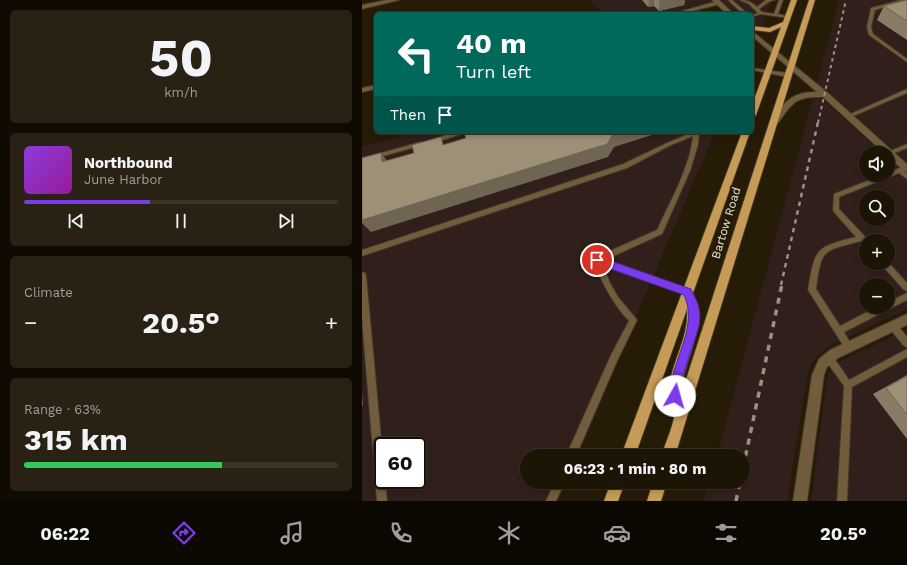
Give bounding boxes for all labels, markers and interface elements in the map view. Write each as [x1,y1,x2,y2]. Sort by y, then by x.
text: 40 m [456,27,526,60]
text: 50 [149,28,213,89]
icon: left [390,28,442,80]
text: Turn left [456,61,531,82]
text: km/h [164,85,198,100]
icon: arrive [434,104,456,126]
text: Then [390,106,426,124]
map controls [859,146,895,314]
button: sound [859,146,895,182]
text: Northbound [84,154,173,172]
text: June Harbor [84,172,163,187]
street label: Bartow Road [708,185,744,261]
button: search [859,190,895,226]
icon: previous [65,210,87,232]
icon: pause [170,210,192,232]
icon: next [275,210,297,232]
button: + [859,234,895,270]
pin [580,243,614,277]
icon: arrive [586,249,608,271]
button: − [859,278,895,314]
text: Climate [24,285,73,300]
text: 20.5° [142,305,220,340]
text: − [24,310,37,335]
text: + [325,310,338,335]
position arrow [654,375,696,417]
text: Range · 63% [24,402,101,417]
text: 315 km [24,422,128,457]
speed limit sign: 60 [374,437,426,489]
text: 06:23 · 1 min · 80 m [564,460,706,478]
icon: directions [170,519,198,547]
icon: music [278,519,306,547]
icon: phone [387,519,415,547]
icon: climate [495,519,523,547]
icon: car [603,519,631,547]
icon: filters [712,519,740,547]
text: 06:22 [40,523,90,544]
text: 20.5° [820,523,867,544]

